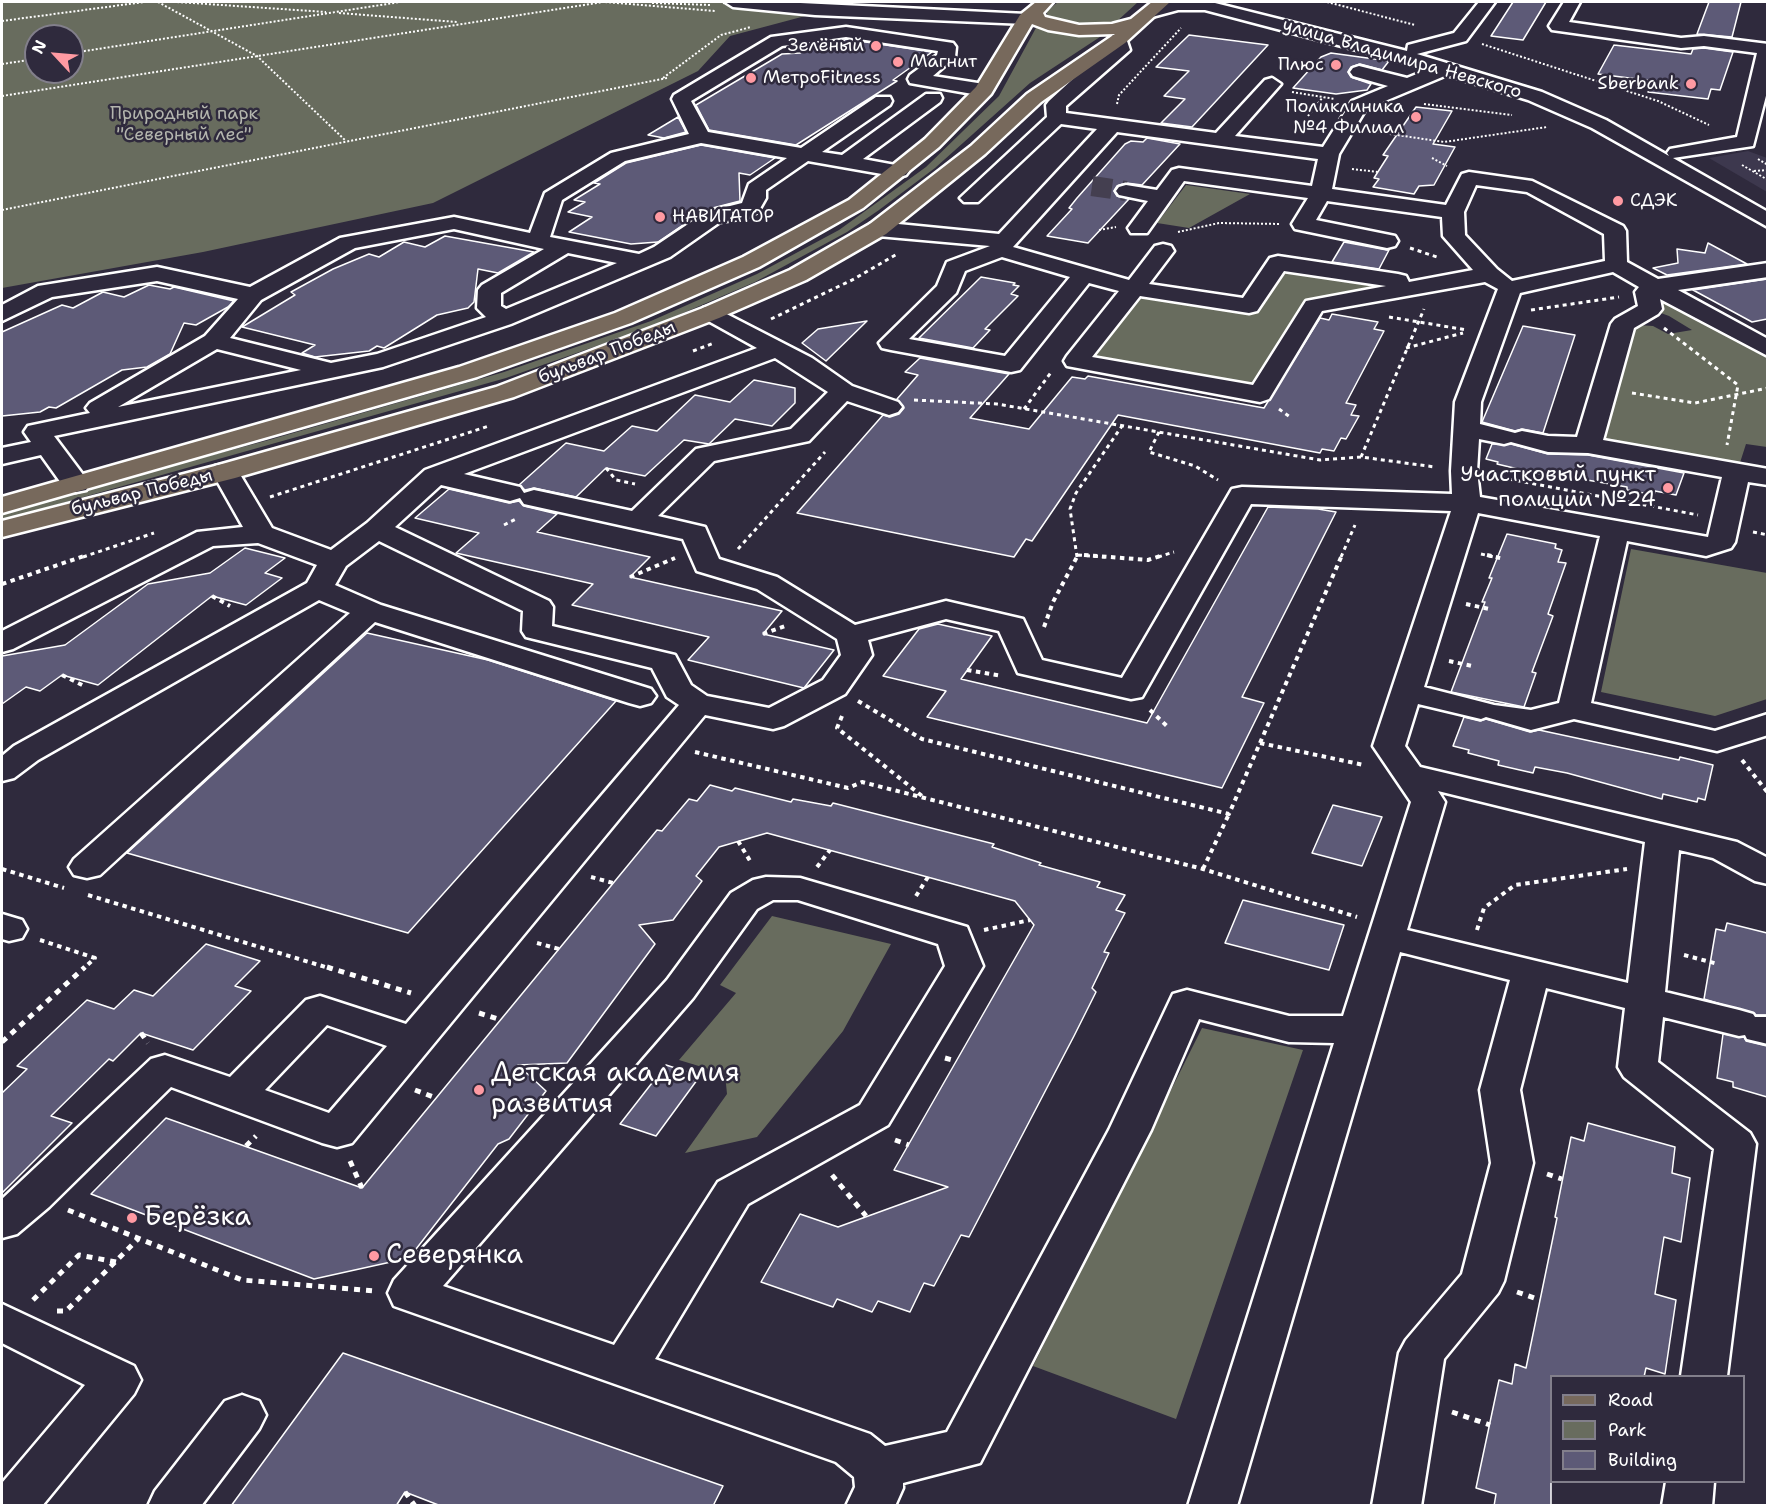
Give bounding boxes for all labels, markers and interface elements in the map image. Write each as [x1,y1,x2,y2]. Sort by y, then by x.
street label: улица Владимира Невского [1280,14,1524,104]
north arrow [24,24,84,84]
place label: Зелёный [788,35,864,57]
text: N [27,36,51,57]
marker: Зелёный [869,39,883,53]
place label: Магнит [910,51,977,73]
place label: Плюс [1278,54,1324,76]
marker: Магнит [891,55,905,69]
marker: Плюс [1329,58,1343,72]
place label: МетроFitness [763,67,881,89]
marker: МетроFitness [744,71,758,85]
place label: Sberbank [1598,73,1679,95]
marker: Sberbank [1684,77,1698,91]
place label: Поликлиника №4 Филиал [1286,96,1404,138]
park label: Природный парк "Северный лес" [110,103,258,146]
marker: Поликлиника №4 Филиал [1409,110,1423,124]
place label: СДЭК [1630,190,1677,212]
marker: СДЭК [1611,194,1625,208]
place label: НАВИГАТОР [672,206,774,228]
marker: НАВИГАТОР [653,210,667,224]
street label: бульвар Победы [535,317,679,389]
place label: Участковый пункт полиции №24 [1460,462,1656,514]
street label: бульвар Победы [69,465,215,521]
marker: Участковый пункт полиции №24 [1661,481,1675,495]
place label: Детская академия развития [491,1058,740,1121]
marker: Детская академия развития [472,1083,486,1097]
place label: Берёзка [144,1202,251,1234]
marker: Берёзка [125,1211,139,1225]
place label: Северянка [386,1240,523,1272]
marker: Северянка [367,1249,381,1263]
legend [1550,1375,1745,1483]
text: Road [1608,1388,1653,1412]
text: Park [1608,1418,1647,1442]
text: Building [1608,1448,1677,1472]

